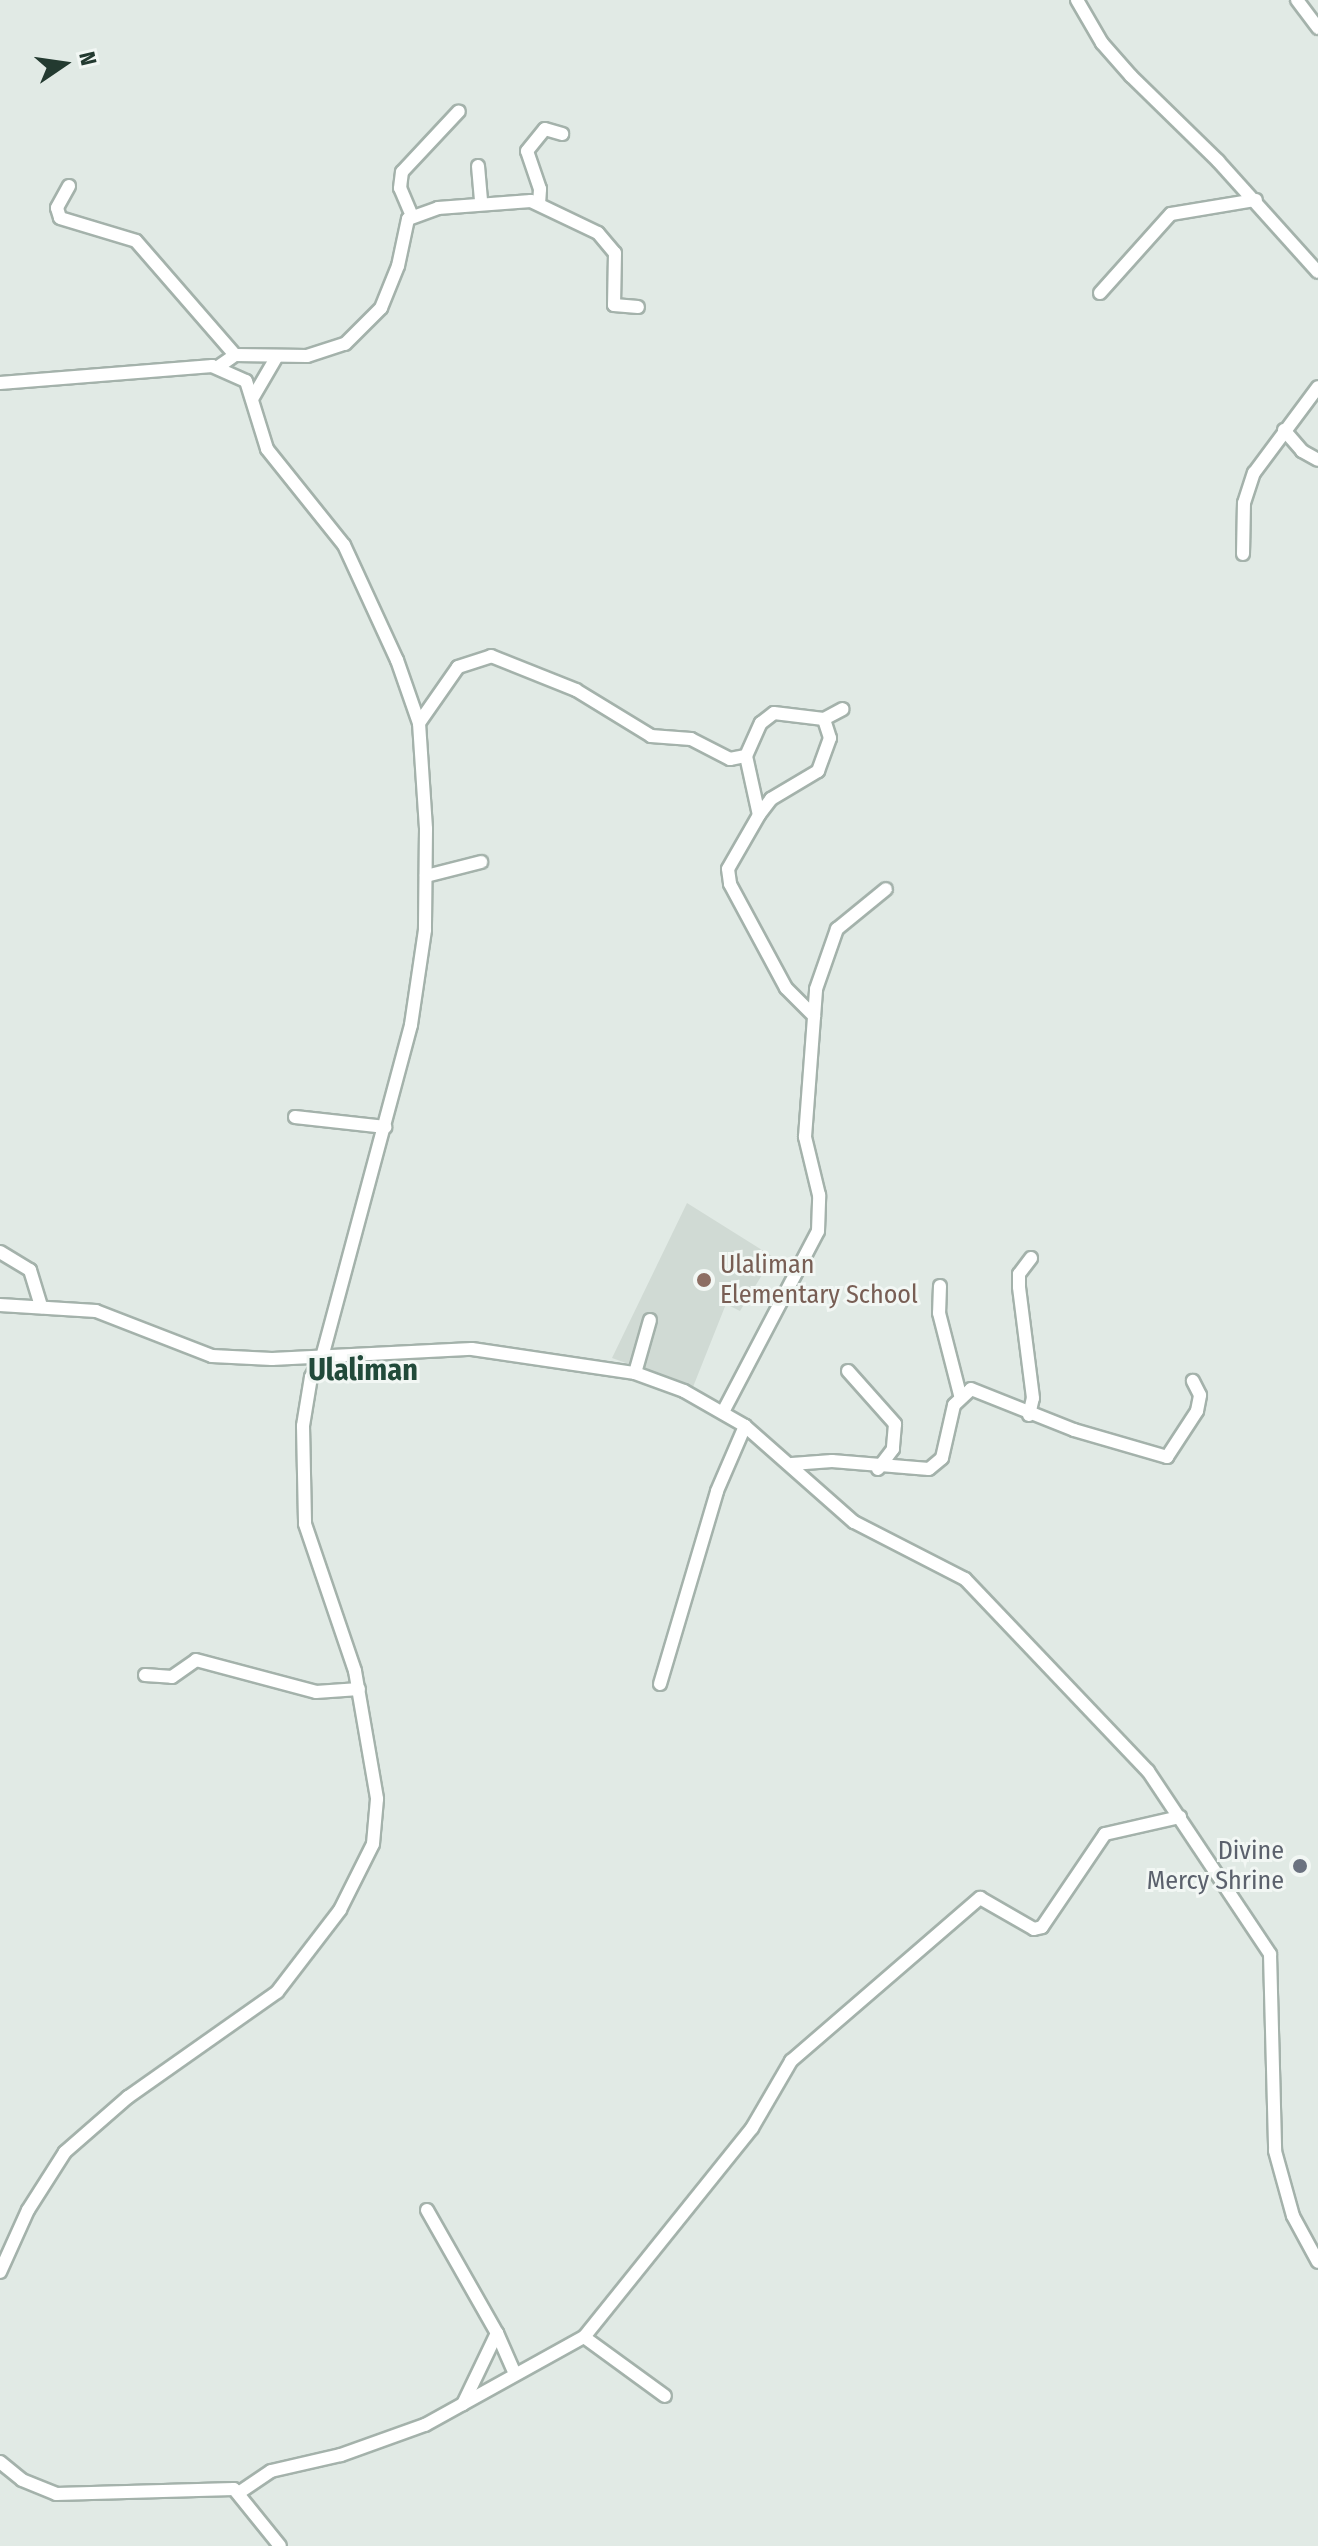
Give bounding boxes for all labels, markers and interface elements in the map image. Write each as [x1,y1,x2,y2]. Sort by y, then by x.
north arrow [24,24,104,104]
text: N [73,49,103,68]
place label: Ulaliman Elementary School [720,1249,918,1310]
marker: Ulaliman Elementary School [695,1271,713,1289]
district label: Ulaliman [308,1352,418,1388]
place label: Divine Mercy Shrine [1147,1835,1284,1896]
marker: Divine Mercy Shrine [1291,1857,1309,1875]

